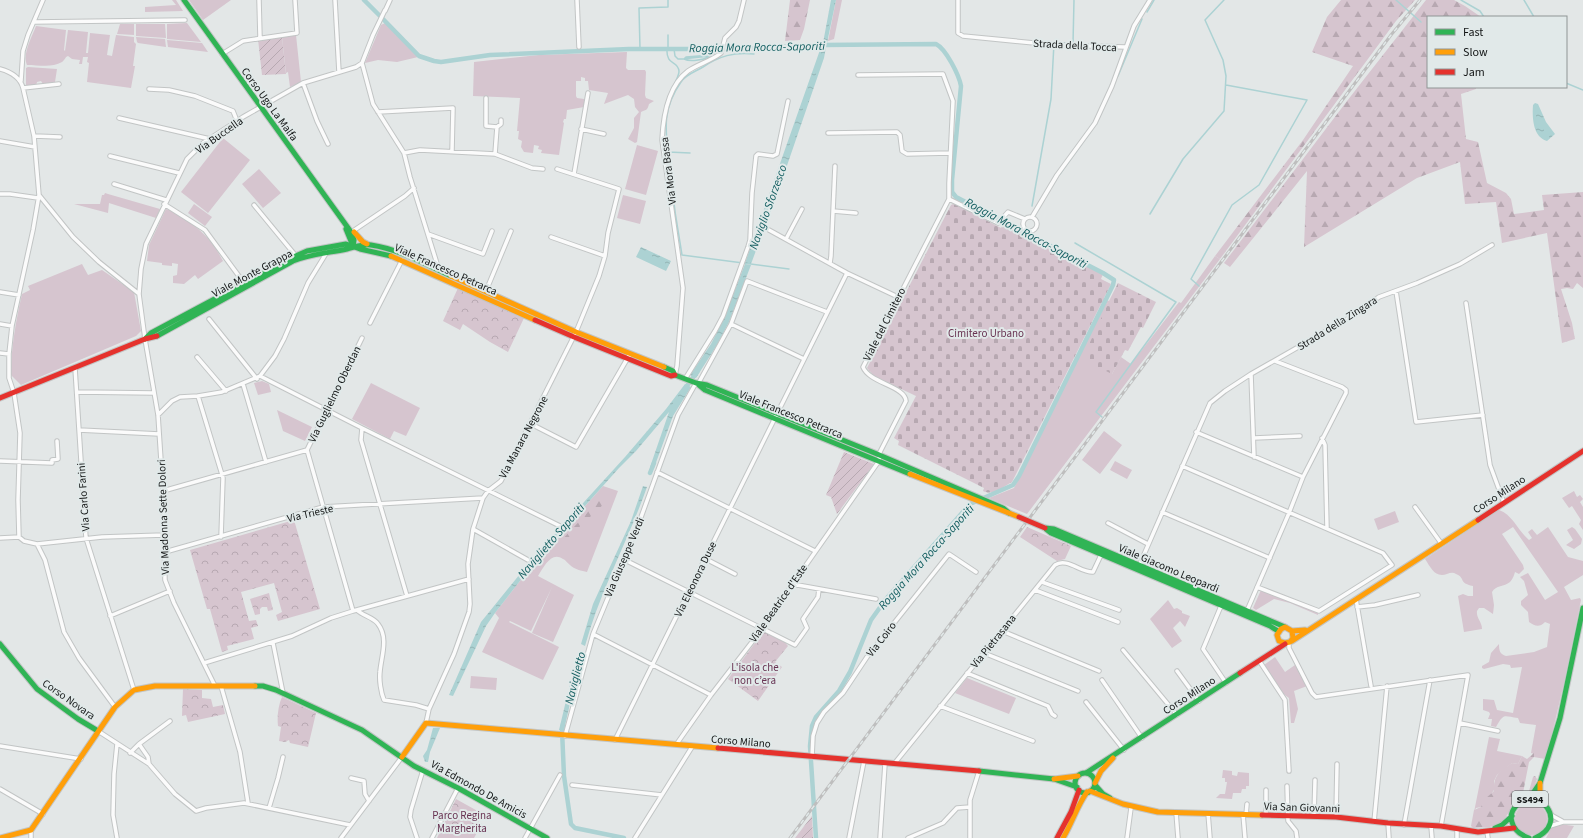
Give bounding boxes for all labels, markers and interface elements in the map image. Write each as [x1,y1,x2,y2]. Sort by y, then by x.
legend [1427,16,1567,88]
text: Fast [1463,24,1483,41]
street label: Strada della Tocca [1033,36,1117,55]
water label: Roggia Mora Rocca-Saporiti [689,38,825,57]
text: Slow [1463,44,1488,61]
text: Jam [1463,64,1485,81]
street label: Corso Ugo La Malfa [238,65,301,144]
street label: Via Buccella [193,114,246,157]
street label: Via Mora Bassa [657,136,680,206]
water label: Naviglio Sforzesco [745,162,792,252]
water label: Roggia Mora Rocca-Saporiti [962,194,1090,273]
street label: Viale Francesco Petrarca [392,240,499,299]
street label: Viale Monte Grappa [209,246,295,301]
street label: Viale del Cimitero [860,285,909,363]
street label: Strada della Zingara [1294,293,1380,354]
park label: Cimitero Urbano [948,326,1024,341]
street label: Via Guglielmo Oberdan [305,343,364,445]
street label: Viale Francesco Petrarca [737,387,845,442]
street label: Via Manara Negrone [495,393,552,481]
street label: Via Madonna Sette Dolori [154,459,173,575]
street label: Via Carlo Farini [74,462,93,532]
street label: Corso Milano [1470,472,1528,517]
water label: Naviglietto Saporiti [514,500,589,583]
street label: Via Trieste [286,501,335,526]
water label: Roggia Mora Rocca-Saporiti [874,501,978,614]
street label: Via Giuseppe Verdi [601,515,648,599]
street label: Via Eleonora Duse [671,538,720,619]
street label: Viale Giacomo Leopardi [1116,540,1221,596]
street label: Viale Beatrice d'Este [746,561,811,645]
street label: Via Pietrasana [967,611,1020,671]
street label: Via Coiro [863,619,900,660]
water label: Naviglietto [561,650,590,706]
park label: L'isola che non c’era [731,660,779,688]
street label: Corso Milano [1160,673,1218,718]
street label: Corso Novara [39,676,98,723]
street label: Corso Milano [711,731,771,752]
street label: Via Edmondo De Amicis [428,757,530,822]
road number: SS494 [1512,791,1548,807]
street label: Via San Giovanni [1264,799,1340,816]
park label: Parco Regina Margherita [432,808,492,836]

